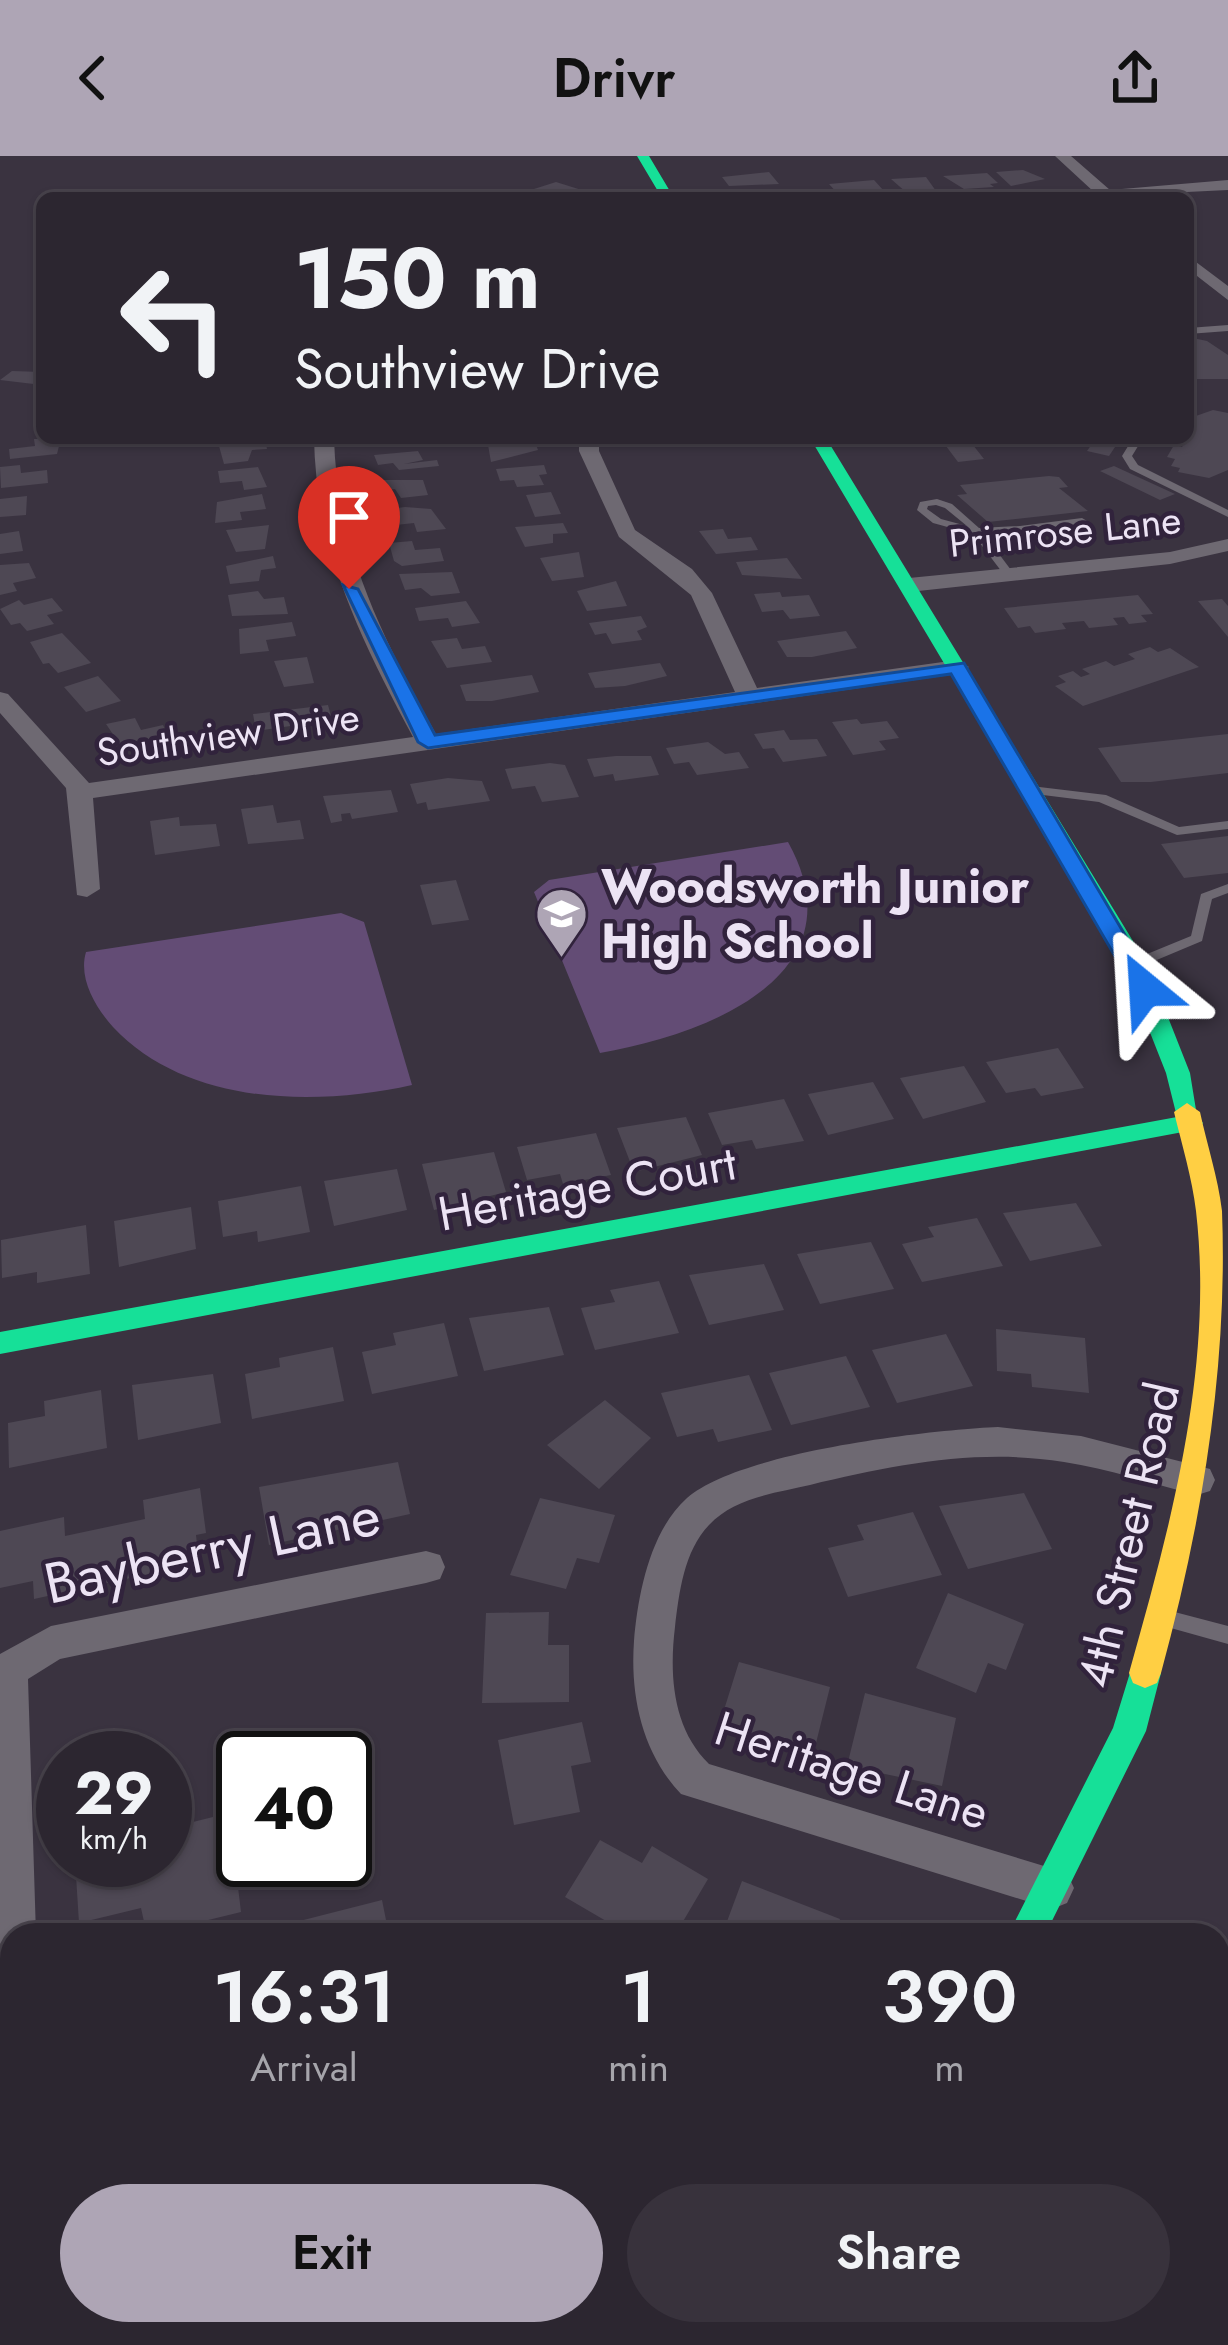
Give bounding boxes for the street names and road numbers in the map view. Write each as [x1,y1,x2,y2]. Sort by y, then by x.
street label: Primrose Lane [946,491,1184,572]
street label: Southview Drive [93,688,363,781]
street label: Heritage Court [433,1128,742,1249]
street label: 4th Street Road [1060,1376,1197,1695]
street label: Bayberry Lane [37,1473,387,1625]
street label: Heritage Lane [706,1694,997,1847]

